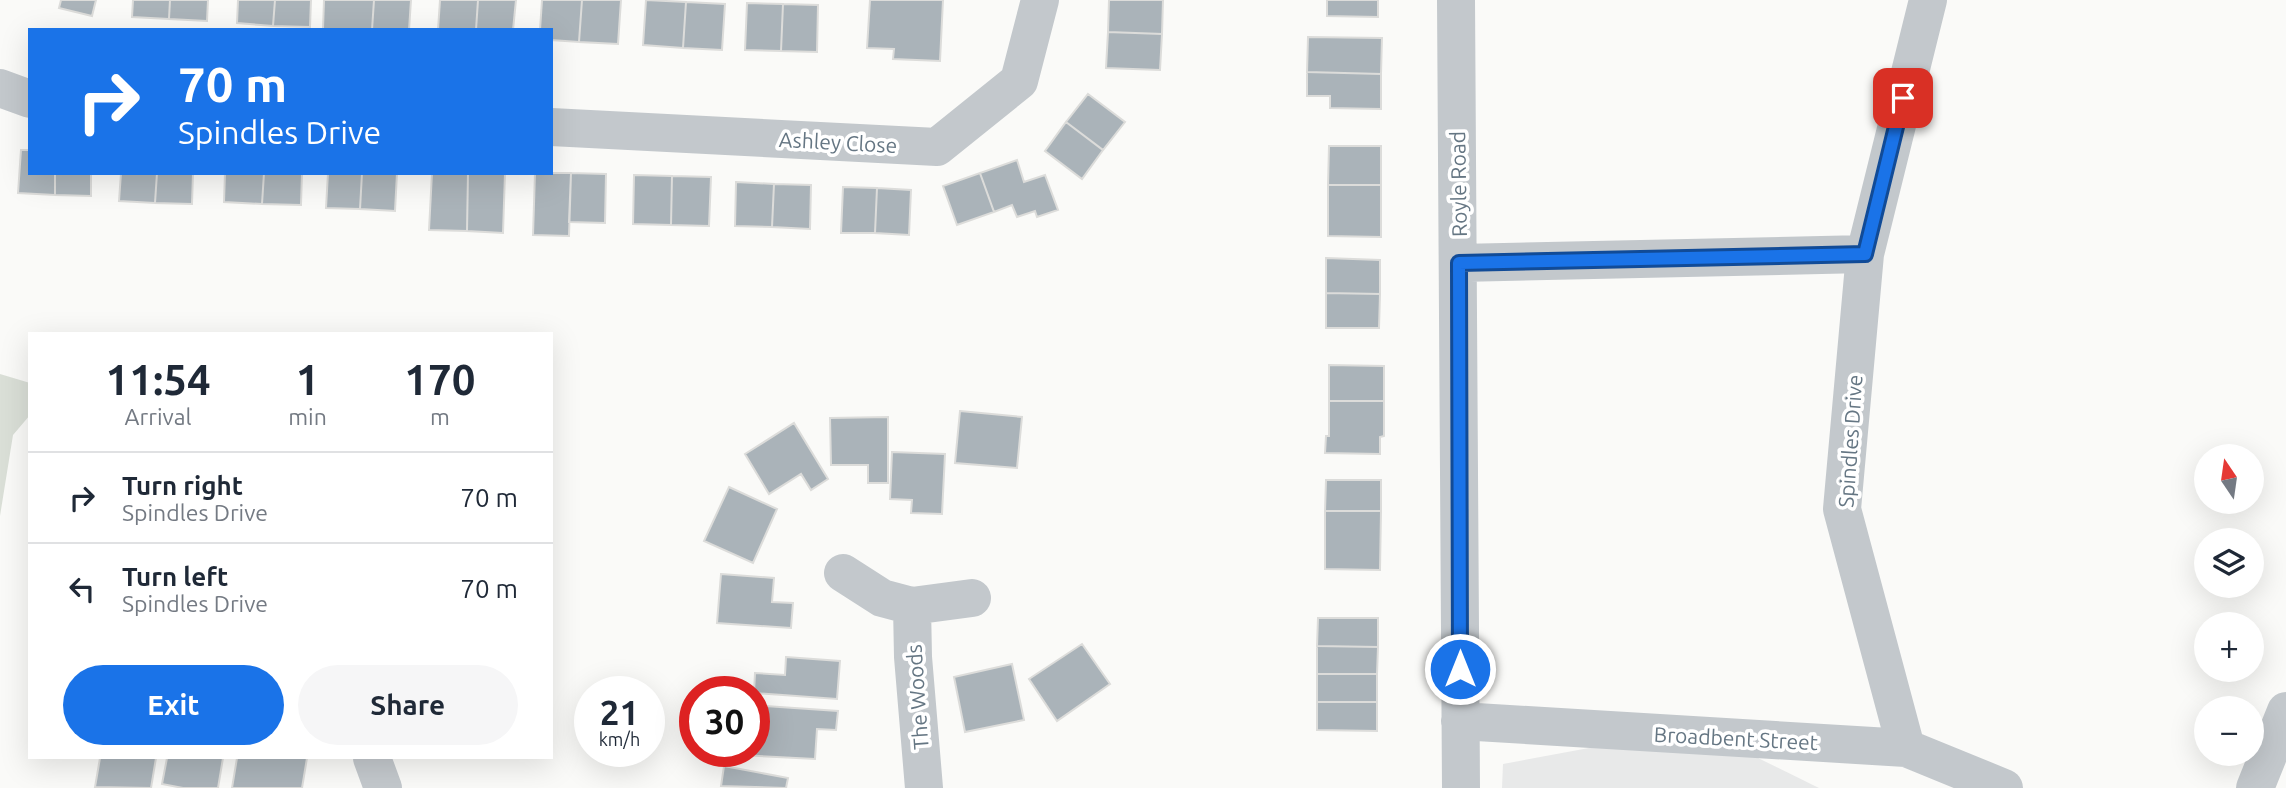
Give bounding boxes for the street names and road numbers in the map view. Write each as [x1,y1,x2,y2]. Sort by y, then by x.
street label: Ashley Close [778,127,898,157]
street label: Royle Road [1445,131,1471,237]
street label: Spindles Drive [1833,374,1867,508]
street label: The Woods [901,644,933,750]
street label: Broadbent Street [1653,722,1819,754]

